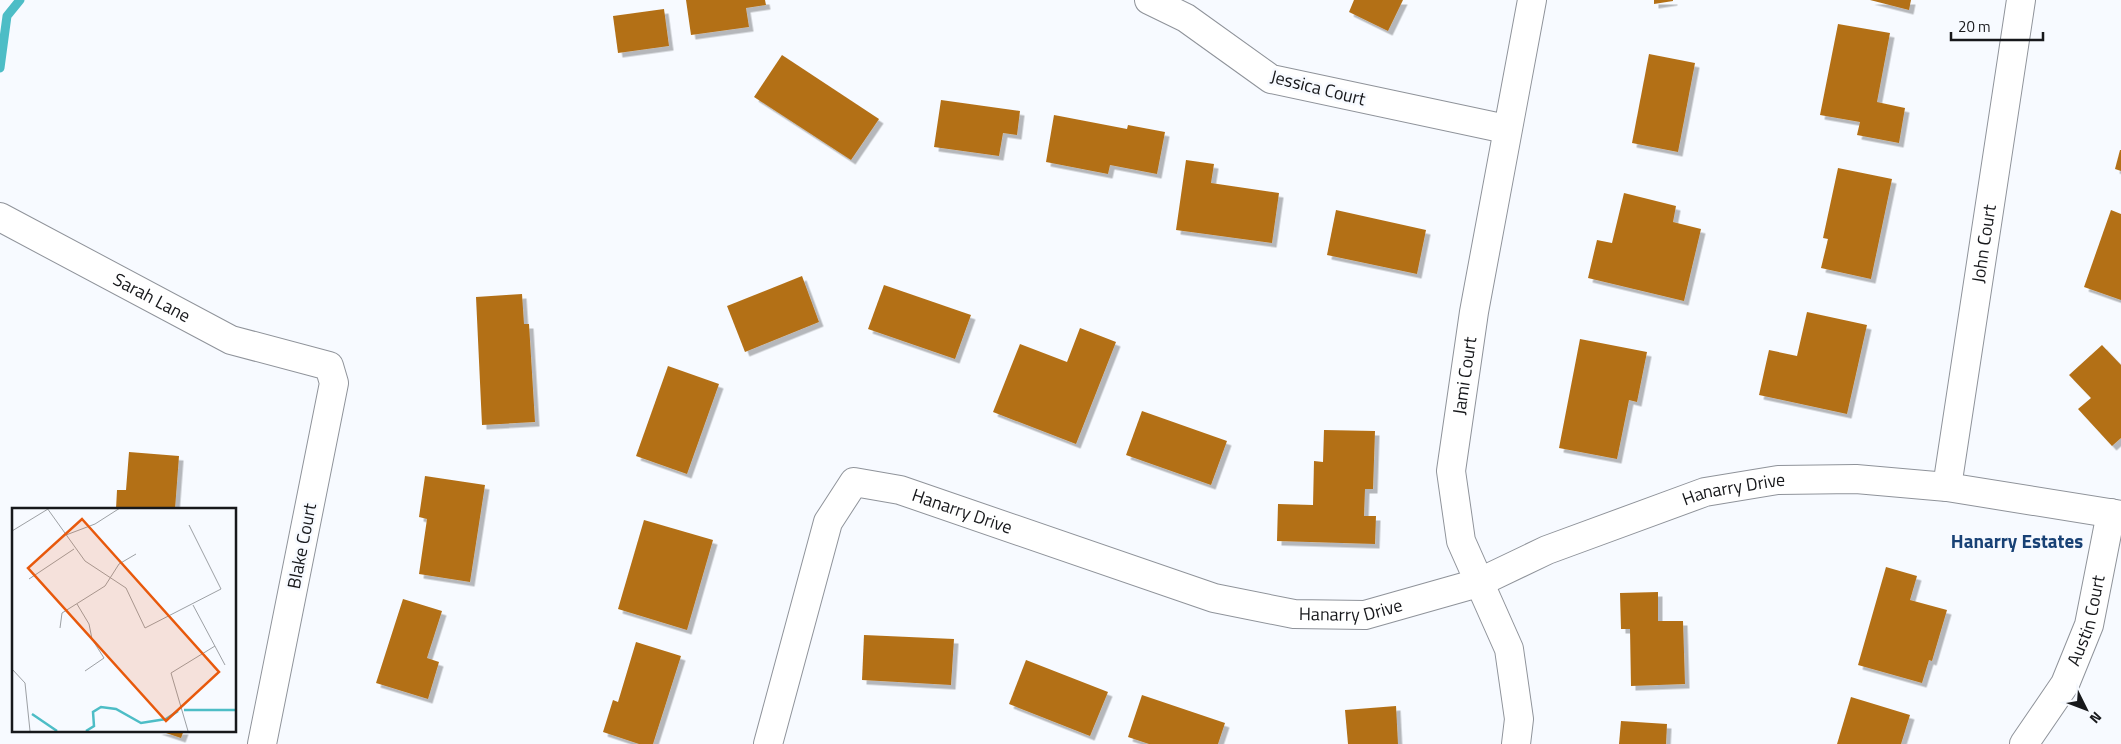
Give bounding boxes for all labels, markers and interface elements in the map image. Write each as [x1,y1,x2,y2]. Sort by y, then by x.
scale bar [1951,10,2044,42]
text: 20 m [1958,15,1991,38]
street label: Jessica Court [1268,63,1369,113]
street label: John Court [1964,202,2003,285]
street label: Sarah Lane [109,266,196,329]
street label: Jami Court [1445,334,1483,416]
street label: Hanarry Drive [1678,466,1785,512]
street label: Hanarry Drive [908,481,1016,541]
street label: Blake Court [280,500,323,591]
inset map [12,508,236,732]
district label: Hanarry Estates [1951,526,2083,555]
street label: Austin Court [2060,572,2112,670]
street label: Hanarry Drive [1299,591,1405,628]
north arrow [2061,684,2111,734]
text: N [2085,707,2107,729]

